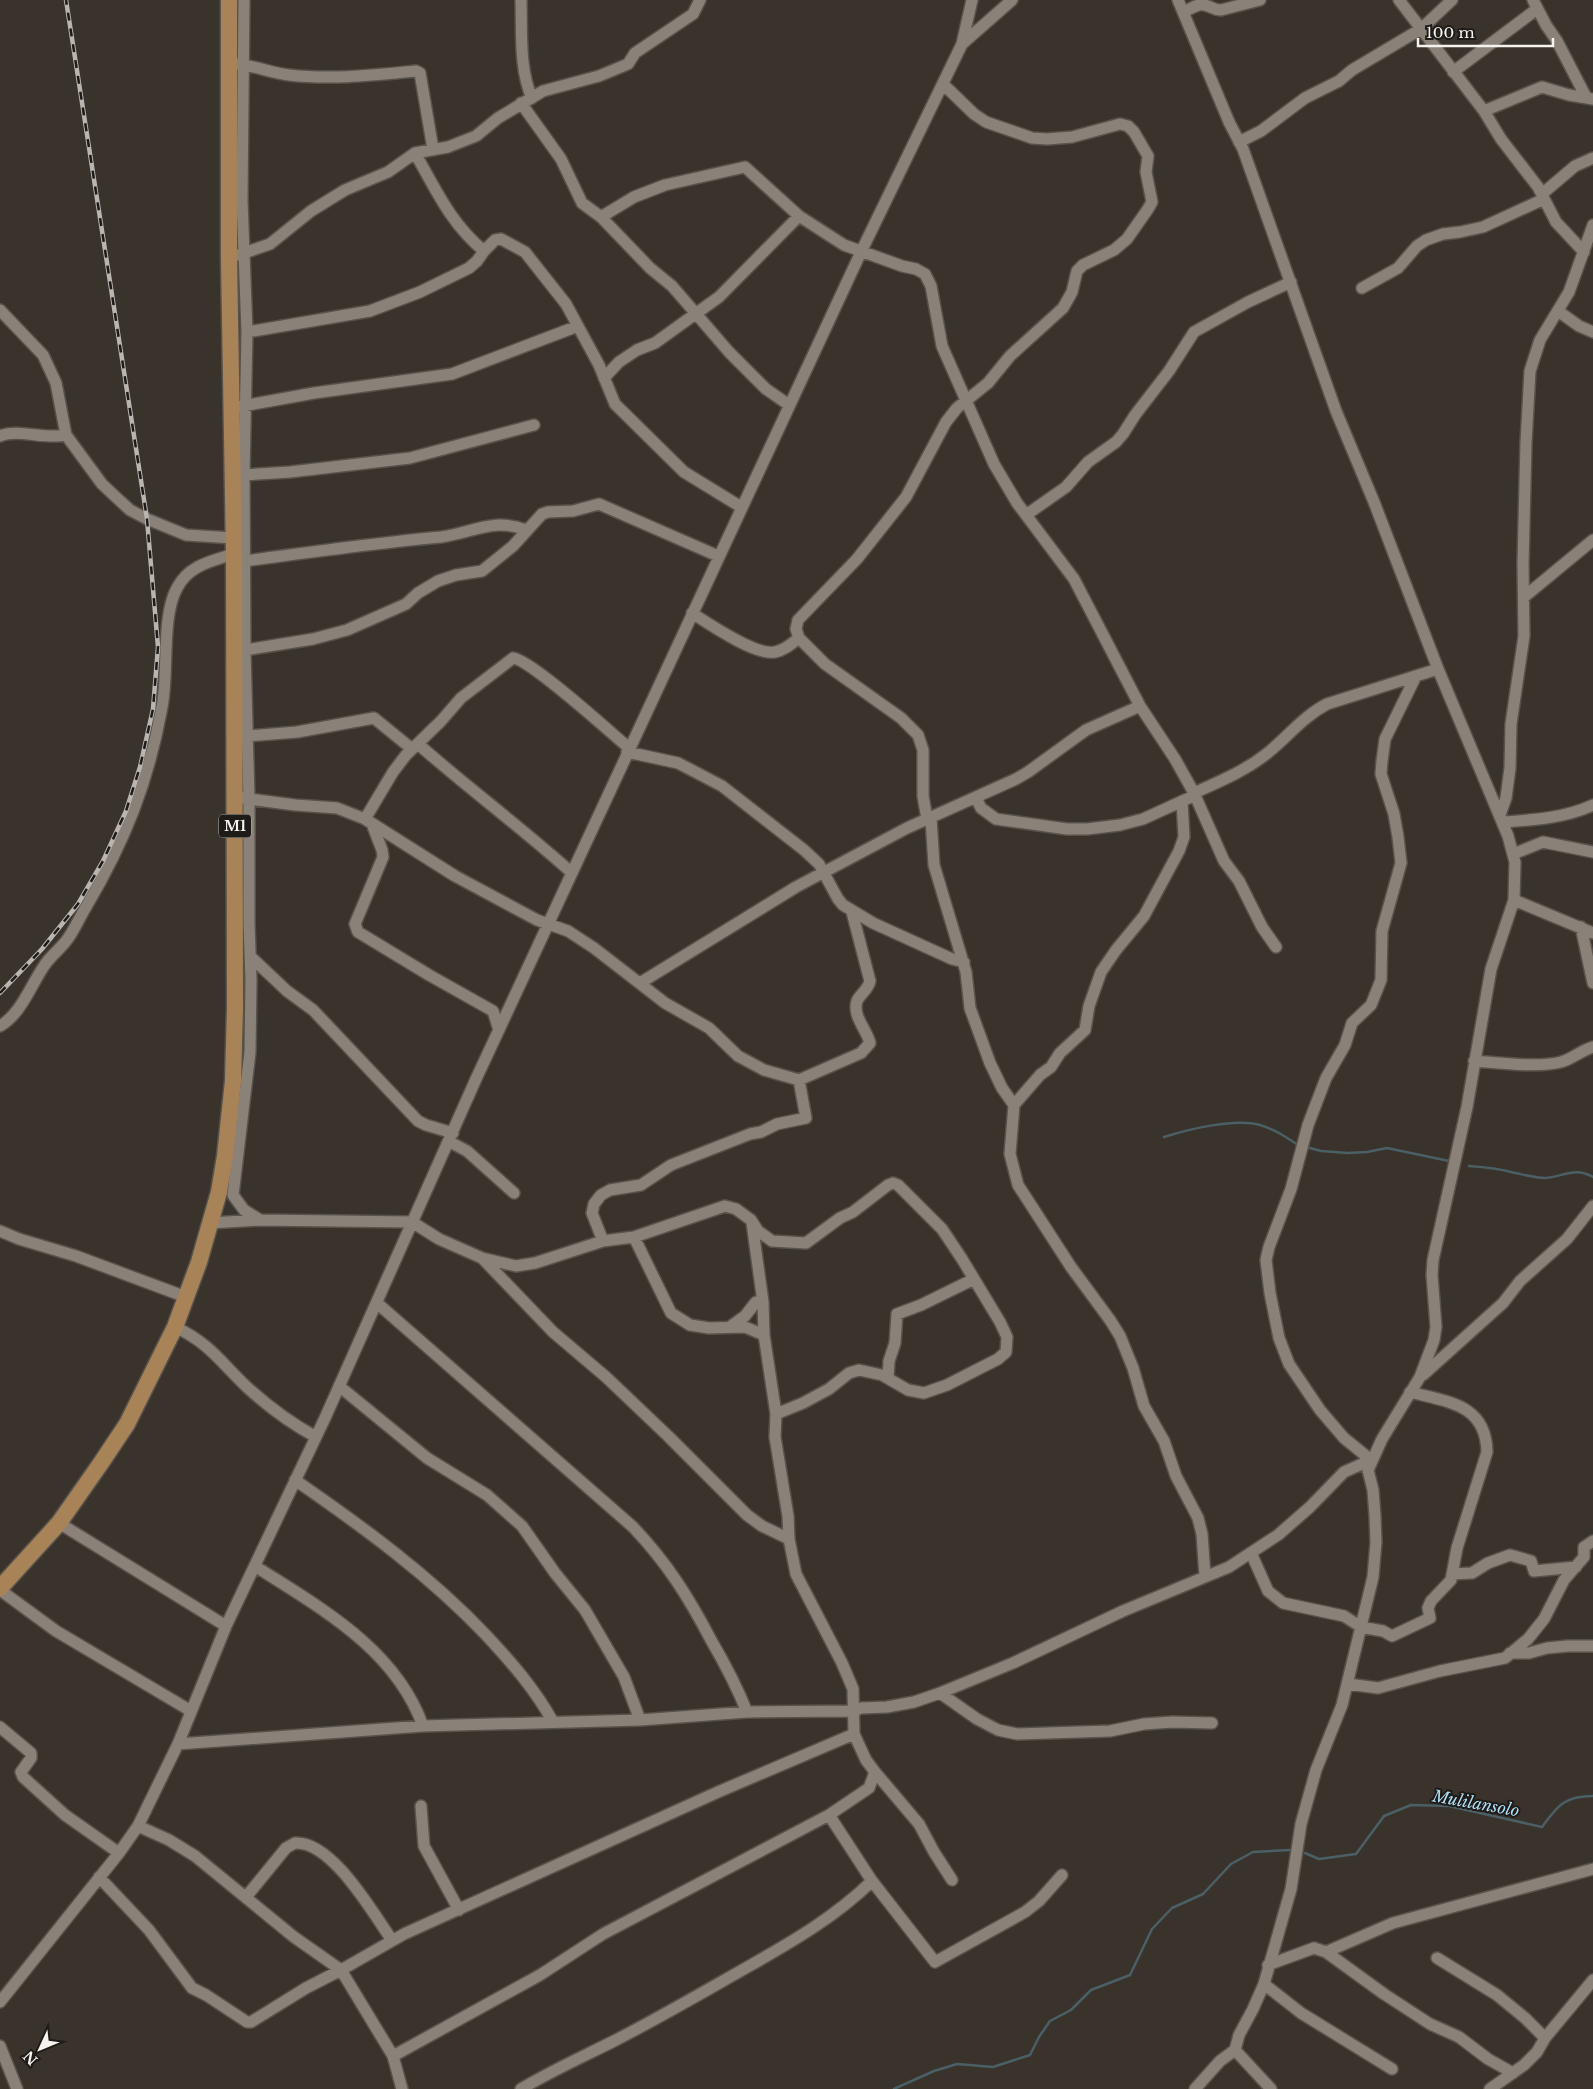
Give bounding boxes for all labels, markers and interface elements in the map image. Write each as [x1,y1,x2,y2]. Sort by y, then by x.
scale bar [1418,15,1553,47]
text: 100 m [1426,23,1475,42]
road number: M1 [219,814,251,838]
water label: Mulilansolo [1430,1785,1521,1820]
north arrow [15,2024,65,2074]
text: N [20,2047,42,2069]

